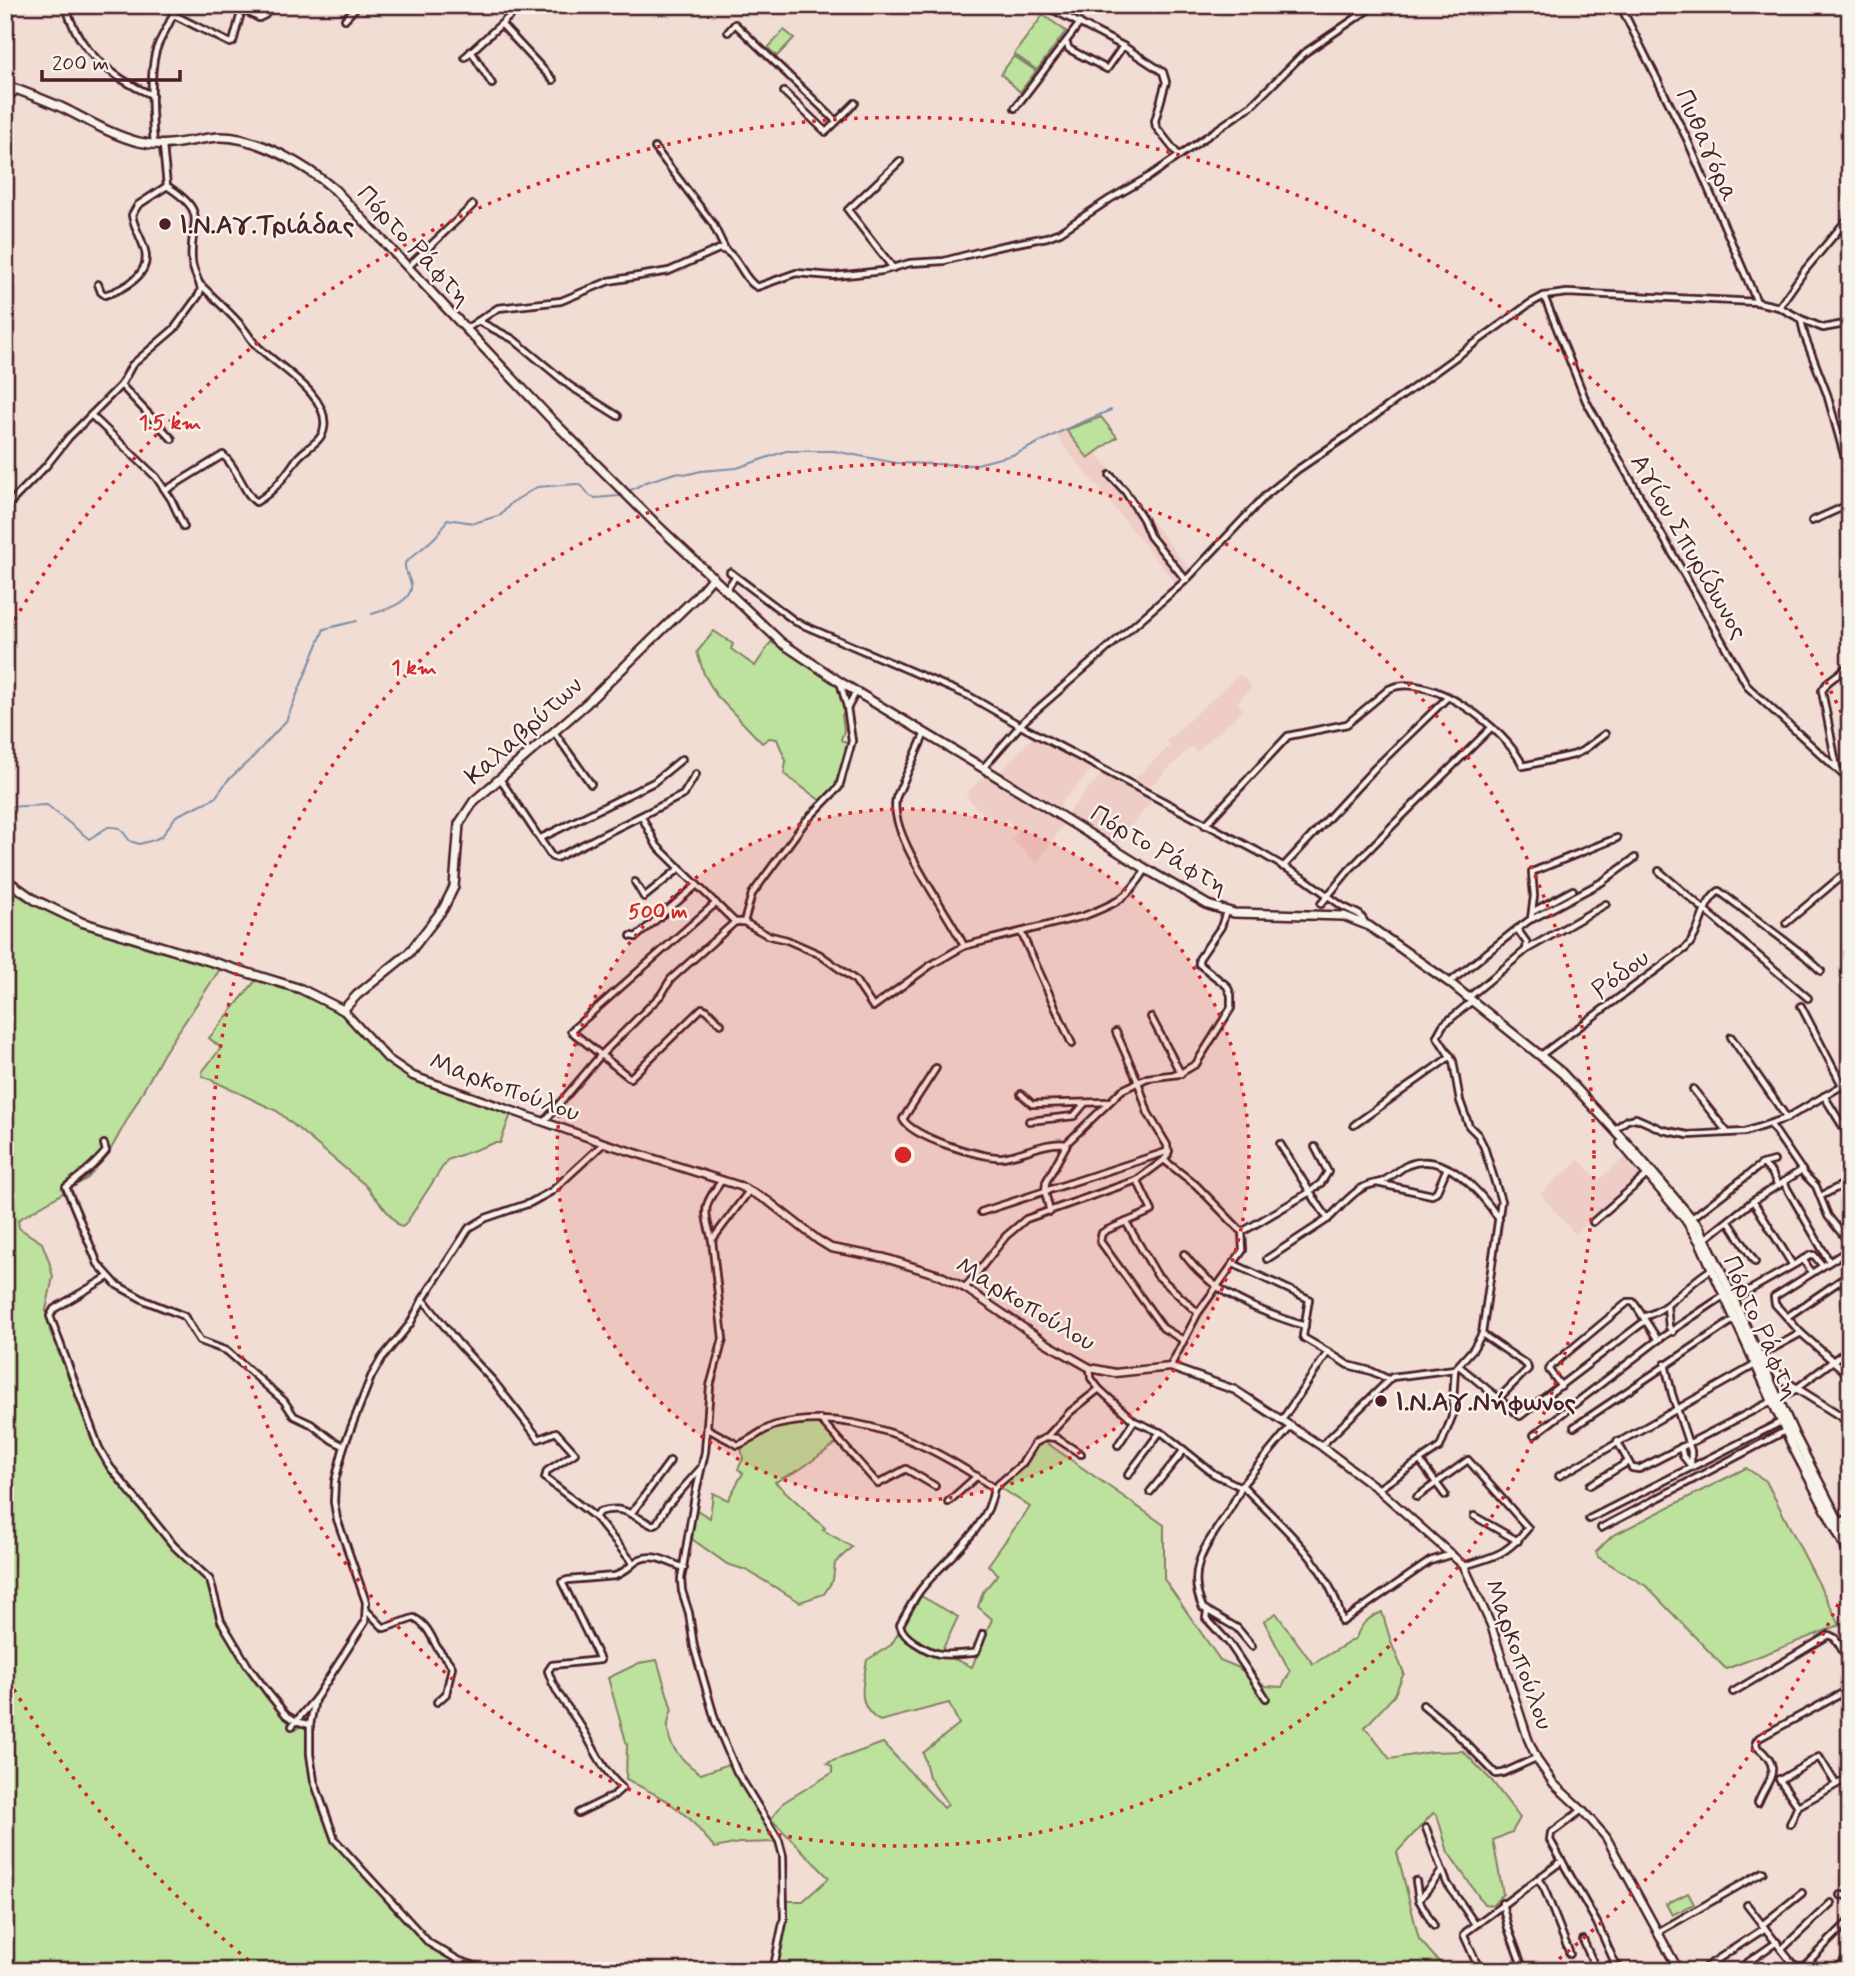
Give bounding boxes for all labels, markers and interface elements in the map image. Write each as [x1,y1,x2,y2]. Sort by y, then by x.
scale bar [42,38,180,82]
text: 200 m [52,50,109,78]
street label: Πυθαγόρα [1666,84,1746,208]
street label: Πόρτο Ράφτη [349,178,479,314]
place label: Ι.Ν.Αγ.Τριάδας [179,209,354,243]
marker: Ι.Ν.Αγ.Τριάδας [157,216,173,232]
text: 1.5 km [139,409,201,437]
street label: Αγίου Σπυρίδωνος [1621,448,1755,646]
text: 1 km [391,654,437,682]
street label: Καλαβρύτων [458,669,591,794]
street label: Πόρτο Ράφτη [1084,797,1234,904]
text: 500 m [628,898,688,926]
street label: Ρόδου [1585,942,1657,1007]
street label: Μαρκοπούλου [424,1045,584,1131]
centre of rings [891,1143,915,1167]
street label: Μαρκοπούλου [949,1250,1101,1360]
street label: Πόρτο Ράφτη [1713,1250,1807,1405]
place label: Ι.Ν.Αγ.Νήφωνος [1395,1386,1576,1420]
marker: Ι.Ν.Αγ.Νήφωνος [1373,1393,1389,1409]
street label: Μαρκοπούλου [1475,1575,1561,1735]

